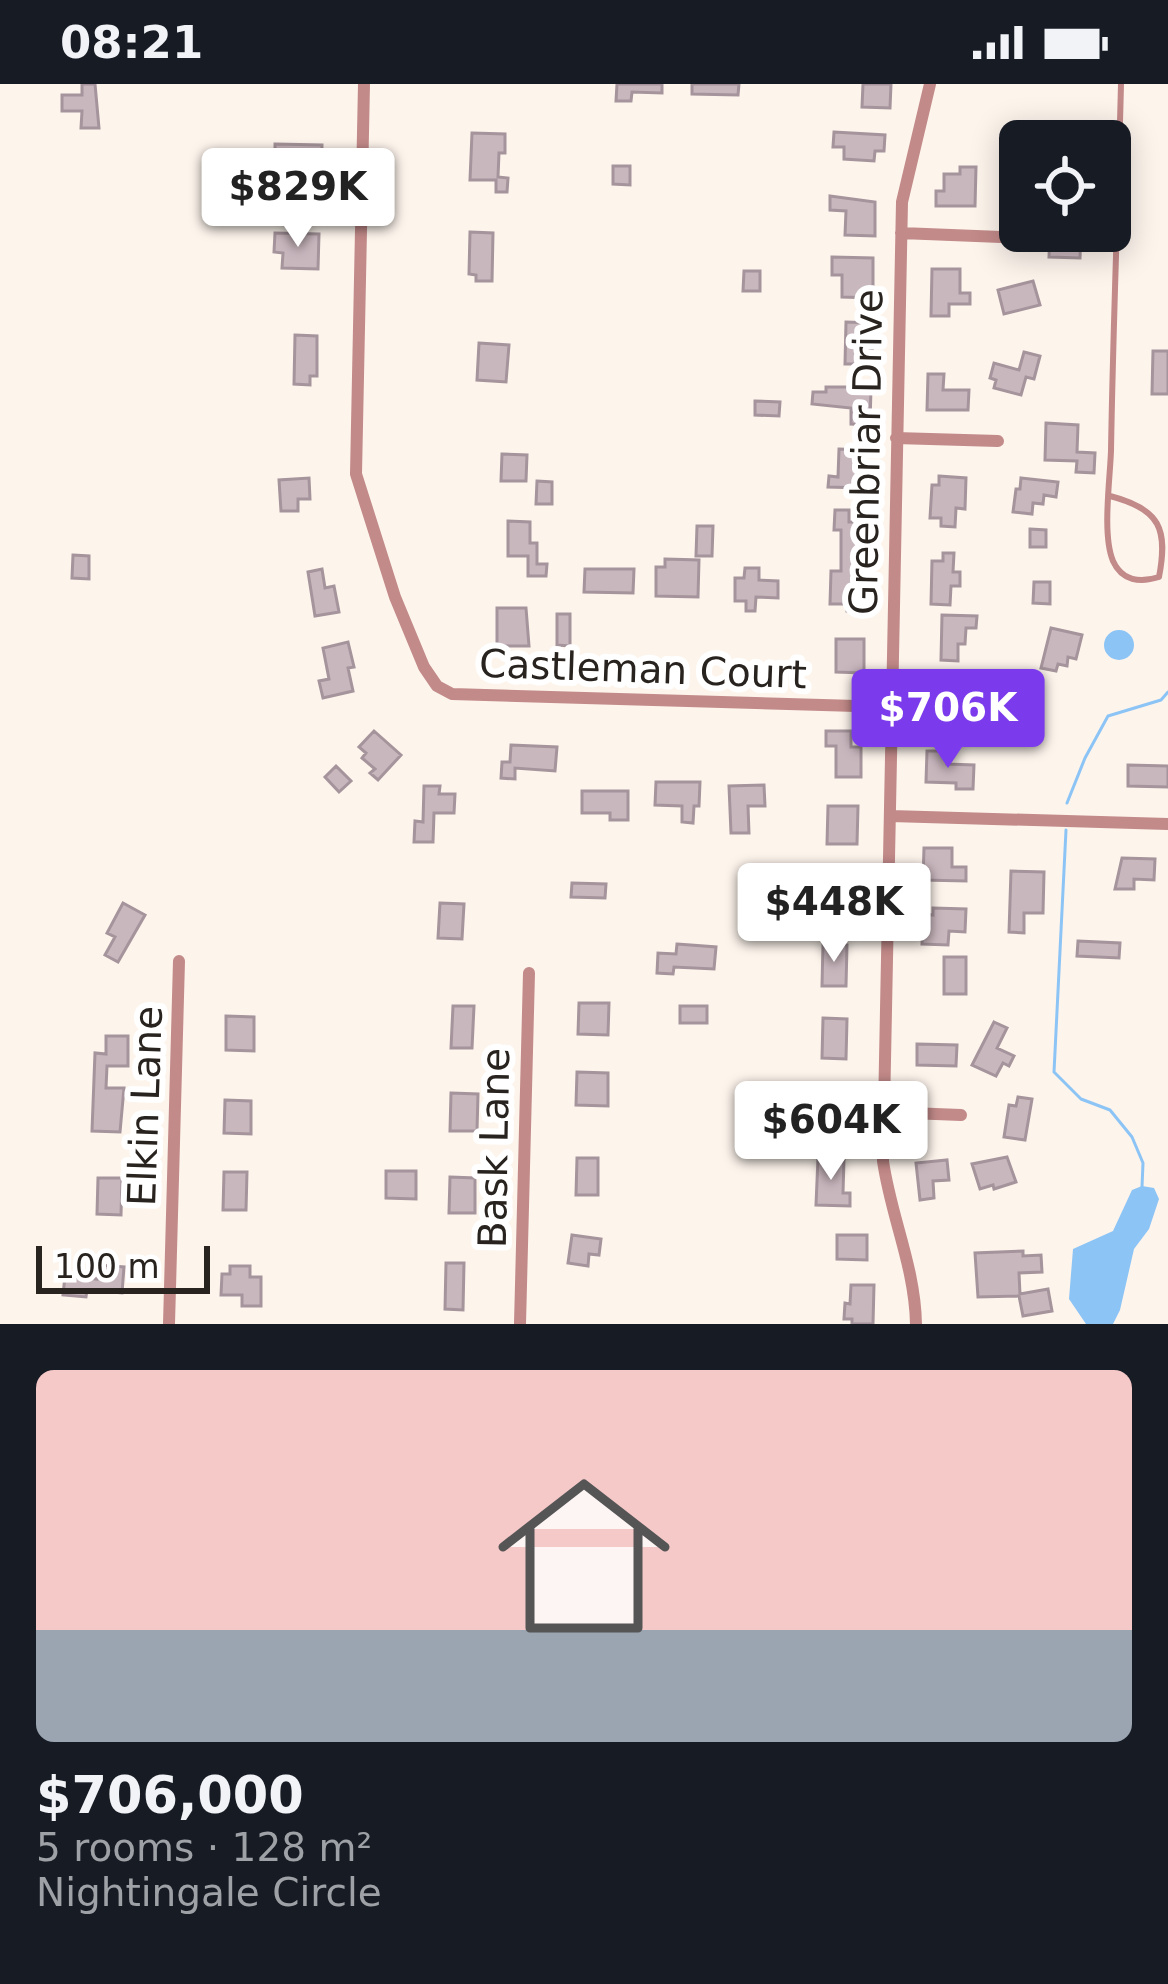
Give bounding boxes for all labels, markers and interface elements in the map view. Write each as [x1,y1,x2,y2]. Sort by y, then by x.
text: 08:21 [60,16,203,69]
map controls [999,120,1131,252]
button: locate [999,120,1131,252]
pin: $829K [214,148,382,250]
text: $829K [229,164,367,209]
street label: Greenbriar Drive [841,289,891,615]
street label: Castleman Court [478,641,808,697]
pin: $706K [864,669,1032,771]
text: $706K [879,685,1017,730]
pin: $448K [750,863,918,965]
text: $448K [765,879,903,924]
street label: Elkin Lane [119,1005,171,1207]
street label: Bask Lane [470,1047,518,1249]
pin: $604K [747,1081,915,1183]
text: $604K [762,1097,900,1142]
scale bar [36,1240,210,1293]
text: 100 m [54,1247,160,1286]
icon: home [476,1448,692,1664]
text: $706,000 [36,1766,304,1825]
text: 5 rooms · 128 m² [36,1825,372,1870]
text: Nightingale Circle [36,1870,382,1915]

